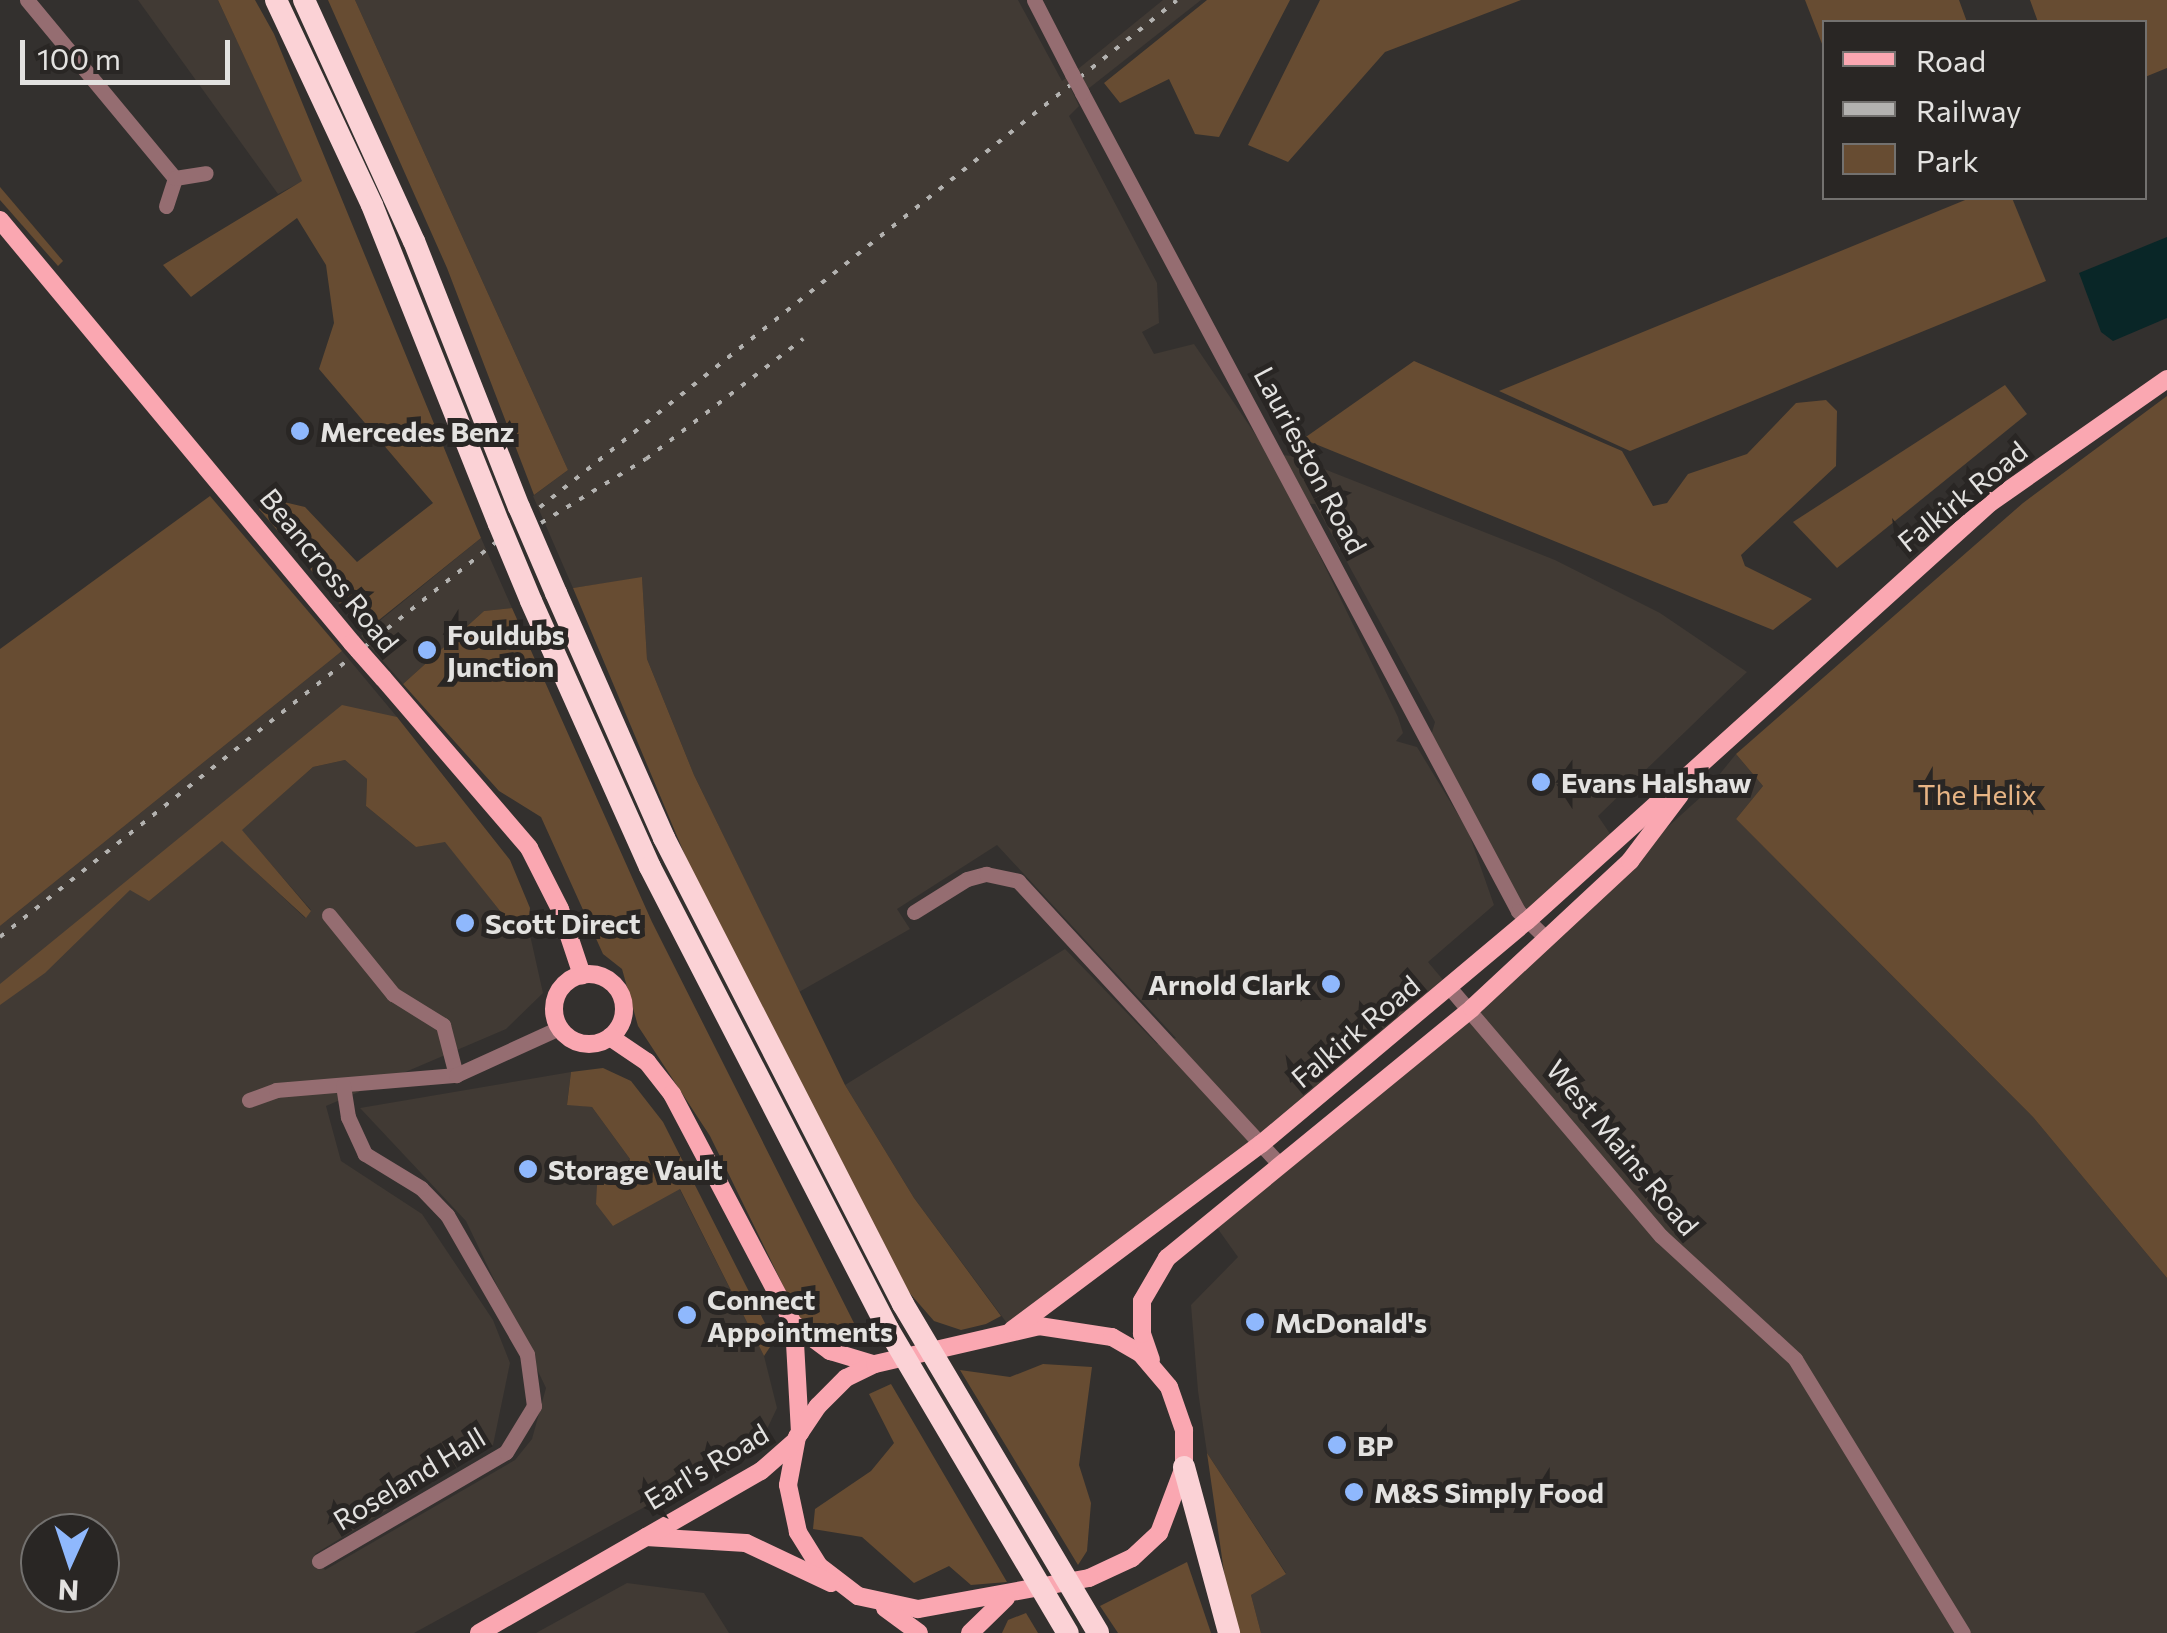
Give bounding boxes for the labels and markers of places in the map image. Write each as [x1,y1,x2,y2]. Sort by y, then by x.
place label: Mercedes Benz [320,414,514,448]
marker: Mercedes Benz [289,420,311,442]
place label: Fouldubs Junction [447,617,565,683]
marker: Fouldubs Junction [416,639,438,661]
place label: Evans Halshaw [1561,765,1752,799]
marker: Evans Halshaw [1530,771,1552,793]
place label: Scott Direct [485,906,641,940]
marker: Scott Direct [454,912,476,934]
place label: Arnold Clark [1148,967,1311,1001]
marker: Arnold Clark [1320,973,1342,995]
place label: Storage Vault [548,1152,723,1186]
marker: Storage Vault [517,1158,539,1180]
place label: Connect Appointments [707,1282,893,1348]
marker: Connect Appointments [676,1304,698,1326]
place label: McDonald's [1275,1305,1427,1339]
marker: McDonald's [1244,1311,1266,1333]
place label: BP [1357,1428,1394,1462]
marker: BP [1326,1434,1348,1456]
place label: M&S Simply Food [1374,1475,1604,1509]
marker: M&S Simply Food [1343,1481,1365,1503]

